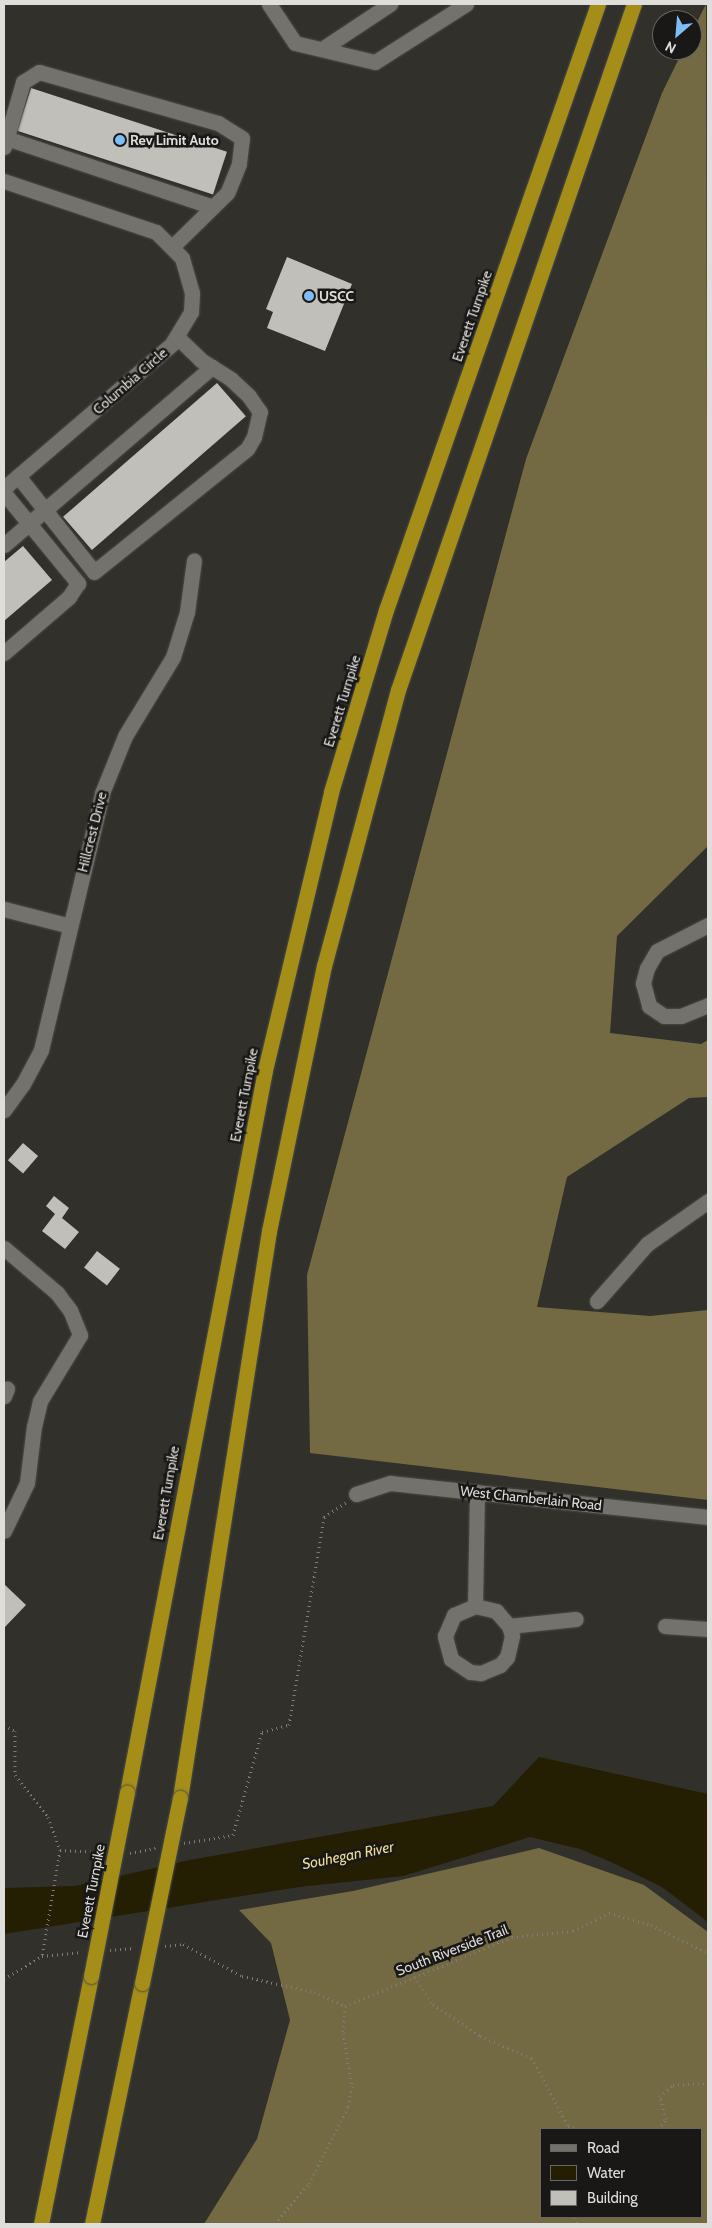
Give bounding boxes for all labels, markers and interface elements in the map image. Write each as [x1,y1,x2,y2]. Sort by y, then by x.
north arrow [652,10,702,60]
text: N [662,37,679,58]
place label: Rev Limit Auto [130,132,219,148]
marker: Rev Limit Auto [114,134,126,146]
street label: Everett Turnpike [449,268,495,364]
place label: USCC [319,288,354,304]
marker: USCC [303,290,315,302]
street label: Columbia Circle [90,344,170,418]
street label: Everett Turnpike [320,653,364,749]
street label: Hillcrest Drive [74,790,110,874]
street label: Everett Turnpike [227,1047,261,1143]
street label: Everett Turnpike [149,1445,183,1541]
street label: West Chamberlain Road [459,1482,603,1514]
water label: Souhegan River [301,1838,395,1874]
street label: Everett Turnpike [74,1843,108,1939]
street label: South Riverside Trail [394,1921,510,1979]
legend [540,2128,702,2218]
text: Road [587,2139,620,2157]
text: Water [587,2164,625,2182]
text: Building [587,2189,638,2207]

